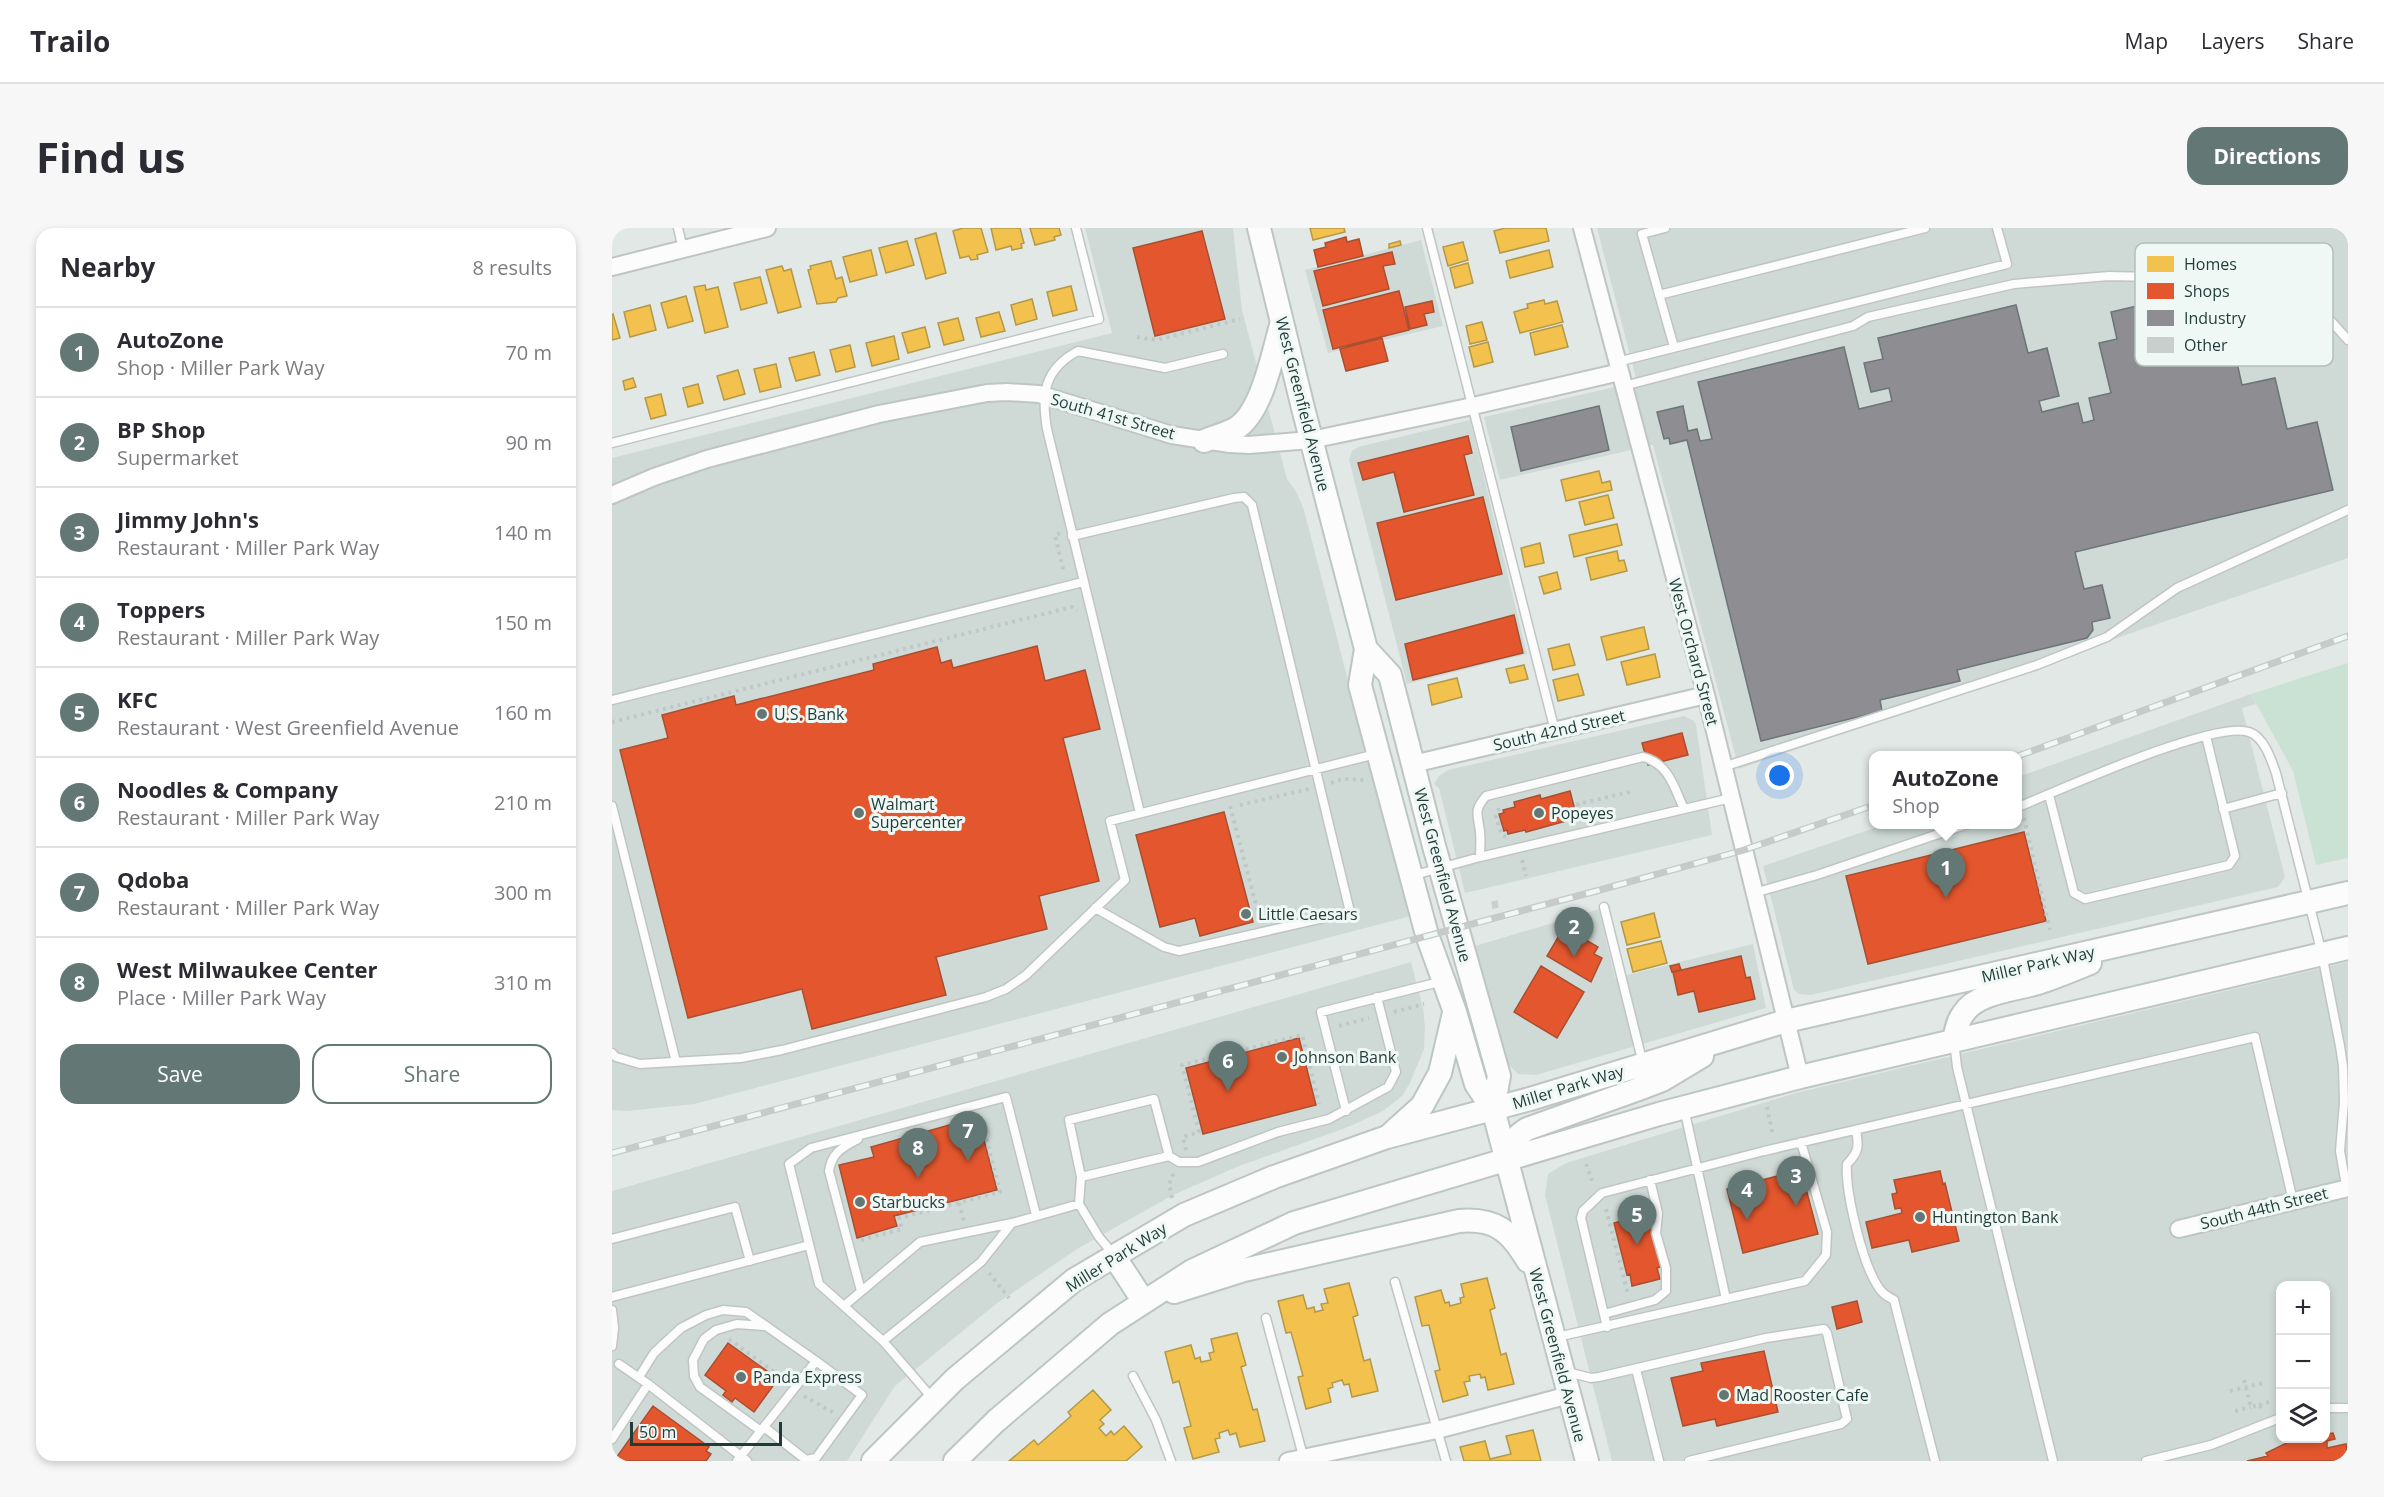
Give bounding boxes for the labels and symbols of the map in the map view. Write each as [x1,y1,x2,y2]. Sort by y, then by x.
legend [2135,243,2333,366]
text: Homes [2184,253,2237,275]
text: Shops [2184,280,2230,302]
text: Industry [2184,307,2247,329]
street label: West Greenfield Avenue [1271,314,1335,494]
text: Other [2184,334,2228,356]
street label: South 41st Street [1048,388,1178,444]
street label: West Orchard Street [1664,576,1724,728]
place label: U.S. Bank [774,703,845,725]
street label: South 42nd Street [1491,704,1627,756]
marker: U.S. Bank [755,707,769,721]
your location [1765,761,1794,790]
street label: West Greenfield Avenue [1409,786,1477,964]
place label: Walmart Supercenter [871,793,963,833]
place label: Popeyes [1551,802,1614,824]
marker: Walmart Supercenter [852,806,866,820]
marker: Popeyes [1532,806,1546,820]
pin: 1 [1926,848,1966,898]
place label: Little Caesars [1258,903,1358,925]
marker: Little Caesars [1239,907,1253,921]
pin: 2 [1554,908,1594,957]
street label: Miller Park Way [1979,940,2098,988]
pin: 6 [1208,1042,1248,1091]
place label: Johnson Bank [1292,1046,1397,1068]
marker: Johnson Bank [1275,1050,1289,1064]
street label: Miller Park Way [1510,1059,1627,1114]
pin: 7 [948,1112,988,1161]
pin: 8 [898,1128,938,1178]
pin: 3 [1776,1156,1816,1206]
pin: 4 [1728,1170,1766,1220]
street label: South 44th Street [2198,1181,2330,1234]
place label: Starbucks [872,1191,945,1213]
marker: Starbucks [853,1195,867,1209]
pin: 5 [1618,1196,1656,1245]
place label: Huntington Bank [1932,1206,2059,1228]
marker: Huntington Bank [1913,1210,1927,1224]
street label: Miller Park Way [1061,1217,1172,1297]
street label: West Greenfield Avenue [1524,1266,1592,1444]
place label: Panda Express [753,1366,862,1388]
marker: Panda Express [734,1370,748,1384]
place label: Mad Rooster Cafe [1736,1384,1869,1406]
marker: Mad Rooster Cafe [1717,1388,1731,1402]
scale bar [630,1419,782,1446]

